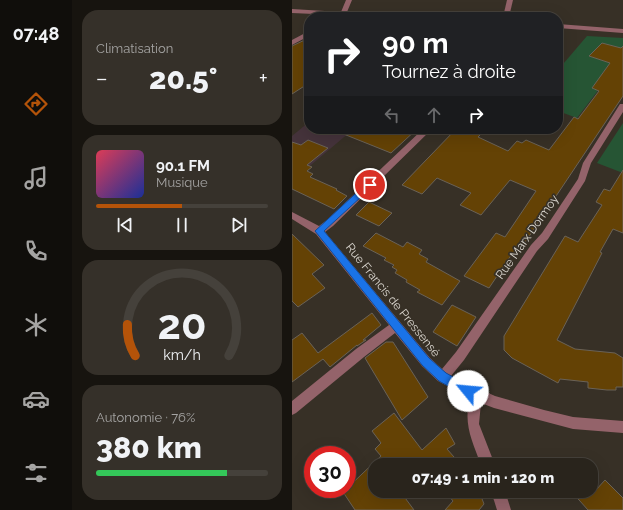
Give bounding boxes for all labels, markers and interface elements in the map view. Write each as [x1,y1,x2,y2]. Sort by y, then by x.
text: 07:48 [13,23,59,44]
text: 90 m [382,27,448,60]
icon: right [316,28,368,80]
text: Climatisation [96,41,173,56]
text: 20.5° [149,61,218,96]
text: Tournez à droite [382,61,516,82]
text: − [96,65,108,91]
text: + [259,65,268,91]
icon: directions [22,90,50,118]
icon: left [381,104,403,126]
icon: ahead [423,104,445,126]
icon: right [465,104,487,126]
text: 90.1 FM [156,157,210,175]
icon: music [22,164,50,192]
pin [353,168,387,202]
icon: arrive [359,174,381,196]
text: Musique [156,175,208,190]
street label: Rue Marx Dormoy [493,192,562,282]
icon: previous [114,214,136,236]
icon: pause [171,214,193,236]
icon: next [228,214,250,236]
icon: phone [22,237,50,265]
street label: Rue Francis de Pressensé [343,240,443,360]
text: 20 [158,299,206,348]
icon: climate [22,311,50,339]
text: km/h [163,346,201,362]
position arrow [447,370,489,412]
icon: car [22,385,50,413]
text: Autonomie · 76% [96,410,195,425]
text: 380 km [96,430,202,465]
speed limit sign: 30 [304,446,356,498]
icon: filters [22,459,50,487]
text: 07:49 · 1 min · 120 m [412,469,554,487]

